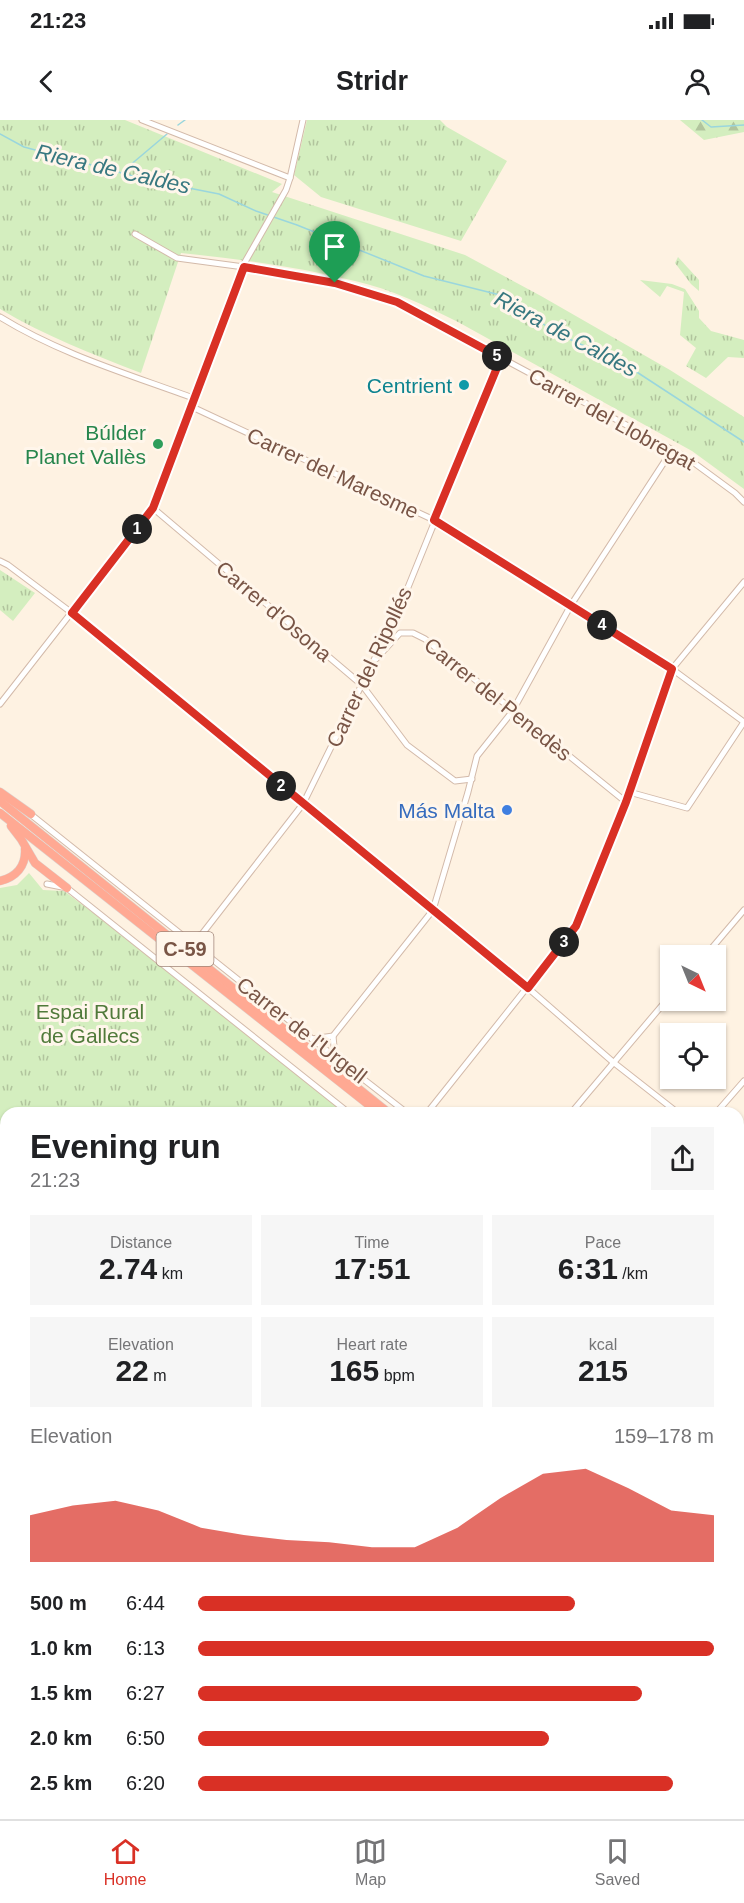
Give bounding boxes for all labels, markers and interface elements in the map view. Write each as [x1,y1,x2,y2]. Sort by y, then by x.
text: 21:23 [30,8,86,33]
icon: back [30,65,63,98]
icon: person [681,65,714,98]
text: Stridr [336,66,408,96]
water label: Riera de Caldes [33,139,193,199]
pin [309,221,360,283]
icon: arrive [318,230,351,263]
water label: Riera de Caldes [490,286,642,382]
pin: 5 [482,341,512,371]
text: 5 [493,347,501,364]
street label: Carrer del Llobregat [525,364,699,474]
place label: Centrient [367,374,452,397]
marker: Centrient [457,378,471,392]
place label: Búlder Planet Vallès [25,421,146,468]
street label: Carrer del Maresme [244,423,422,523]
marker: Búlder Planet Vallès [151,437,165,451]
pin: 1 [122,514,152,544]
text: 1 [133,520,141,537]
street label: Carrer d'Osona [212,556,336,666]
street label: Carrer del Ripollés [322,583,416,751]
pin: 4 [587,610,617,640]
text: 4 [598,616,606,633]
street label: Carrer del Penedès [420,633,576,765]
pin: 2 [266,771,296,801]
text: 2 [277,777,285,794]
place label: Más Malta [398,799,495,822]
marker: Más Malta [500,803,514,817]
pin: 3 [549,927,579,957]
road number: C-59 [156,932,213,966]
text: 3 [560,933,568,950]
north arrow [660,945,726,1011]
map controls [660,945,726,1089]
street label: Carrer de l'Urgell [233,972,371,1088]
park label: Espai Rural de Gallecs [36,1000,144,1047]
button: locate [660,1023,726,1089]
button: share [651,1127,714,1190]
text: Evening run [30,1128,221,1165]
text: 21:23 [30,1169,80,1191]
text: Distance [110,1234,172,1251]
text: Time [355,1234,389,1251]
text: Pace [585,1234,621,1251]
text: 2.74 [99,1252,157,1285]
text: 17:51 [334,1252,410,1285]
text: 6:31 [558,1252,618,1285]
text: km [157,1265,183,1282]
text: /km [618,1265,648,1282]
text: Elevation [108,1336,174,1353]
text: Heart rate [336,1336,408,1353]
text: kcal [589,1336,617,1353]
text: 22 [115,1354,149,1387]
text: 165 [329,1354,379,1387]
text: 215 [578,1354,628,1387]
text: m [149,1367,167,1384]
text: bpm [379,1367,415,1384]
text: Elevation [30,1425,112,1447]
text: 159–178 m [614,1425,714,1447]
text: 500 m [30,1592,87,1614]
text: 6:44 [126,1592,165,1614]
text: 1.0 km [30,1637,92,1659]
text: 6:13 [126,1637,165,1659]
text: 1.5 km [30,1682,92,1704]
text: 6:27 [126,1682,165,1704]
text: 2.0 km [30,1727,92,1749]
text: 6:50 [126,1727,165,1749]
text: 2.5 km [30,1772,92,1794]
text: 6:20 [126,1772,165,1794]
tab: Home [104,1835,147,1889]
tab: Map [354,1835,387,1889]
tab: Saved [595,1835,640,1889]

